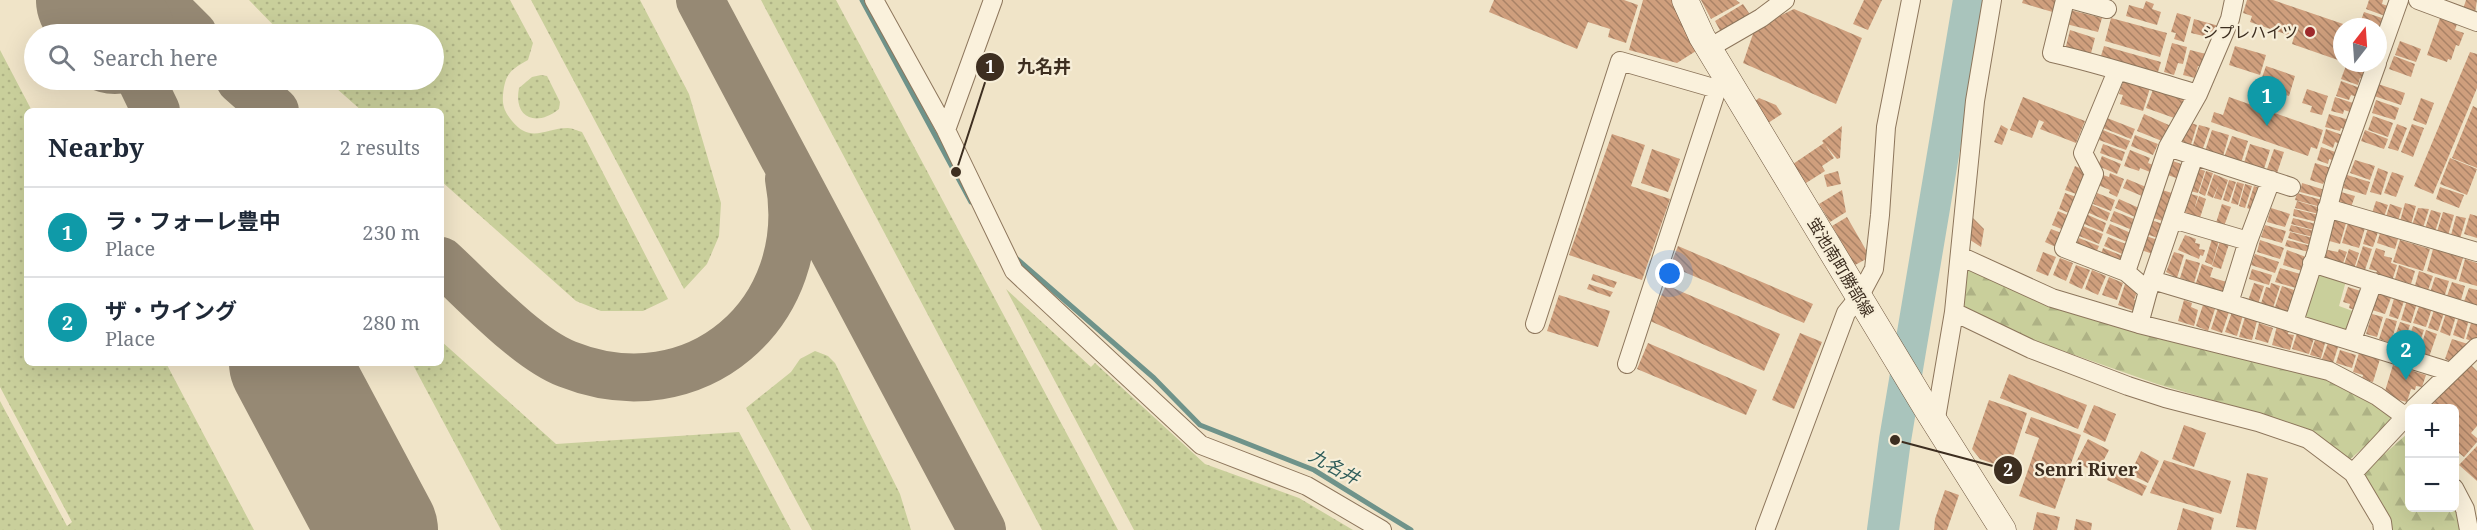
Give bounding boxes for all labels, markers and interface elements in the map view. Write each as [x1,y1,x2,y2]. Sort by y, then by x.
north arrow [2333,18,2387,72]
place label: シプレハイツ [2202,21,2298,43]
search box [24,24,444,90]
marker: シプレハイツ [2303,25,2317,39]
icon: search [45,41,78,74]
text: Search here [93,42,218,72]
callout: 九名井 [975,49,1083,85]
text: 1 [985,54,995,78]
text: 九名井 [1017,54,1071,78]
pin: 1 [2248,76,2286,126]
text: Nearby [48,129,144,165]
text: 2 results [340,134,420,161]
text: ラ・フォーレ豊中 [105,205,281,235]
street label: 蛍池南町勝部線 [1803,213,1879,321]
text: 1 [62,219,73,246]
text: 230 m [362,219,420,246]
text: Place [105,235,155,262]
your location [1655,259,1684,288]
text: ザ・ウイング [105,295,237,325]
text: 2 [62,309,73,336]
text: 280 m [362,309,420,336]
text: Place [105,325,155,352]
pin: 2 [2386,330,2426,380]
map controls [2405,404,2459,512]
button: + [2405,404,2459,458]
water label: 九名井 [1305,443,1366,491]
callout: Senri River [1993,452,2150,488]
text: 2 [2003,457,2013,481]
text: Senri River [2035,457,2138,481]
button: − [2405,458,2459,512]

